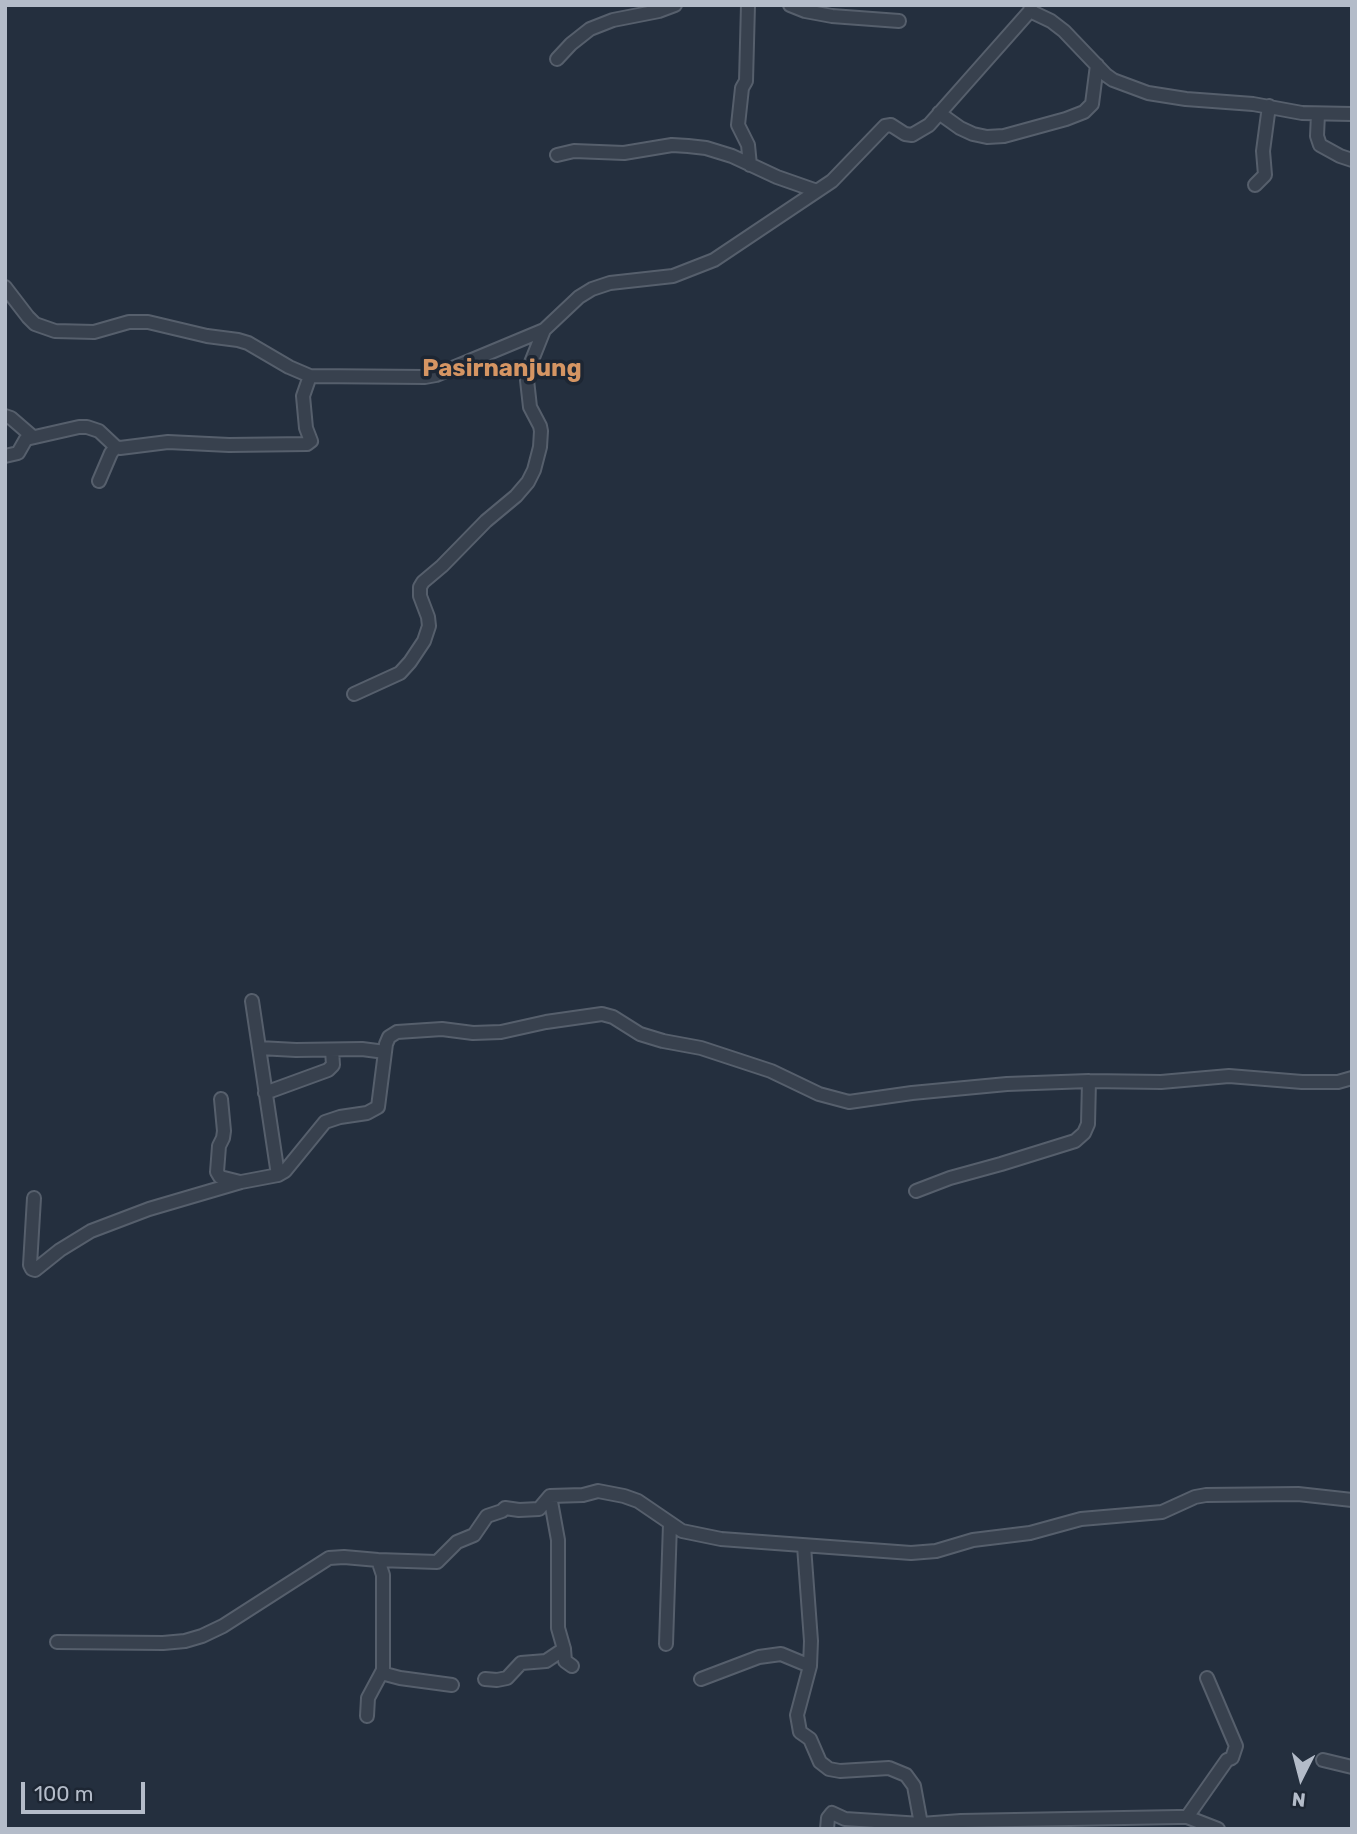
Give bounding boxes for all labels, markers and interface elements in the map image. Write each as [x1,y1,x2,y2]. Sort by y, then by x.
district label: Pasirnanjung [422,355,582,383]
north arrow [1266,1743,1336,1813]
scale bar [24,1768,149,1812]
text: 100 m [34,1781,93,1806]
text: N [1291,1787,1307,1812]

